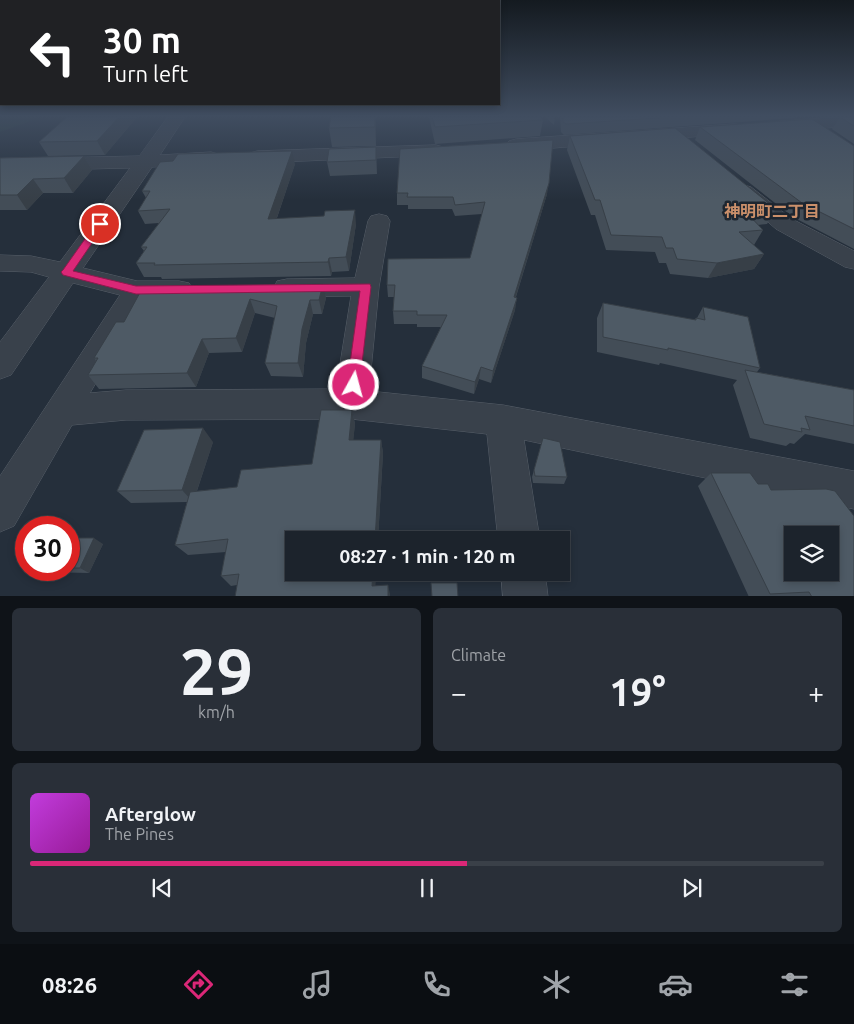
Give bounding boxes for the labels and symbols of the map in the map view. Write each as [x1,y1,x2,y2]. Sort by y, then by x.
district label: 神明町二丁目 [724,202,820,220]
pin [79,203,121,245]
position arrow [327,358,379,410]
speed limit sign: 30 [15,516,80,581]

